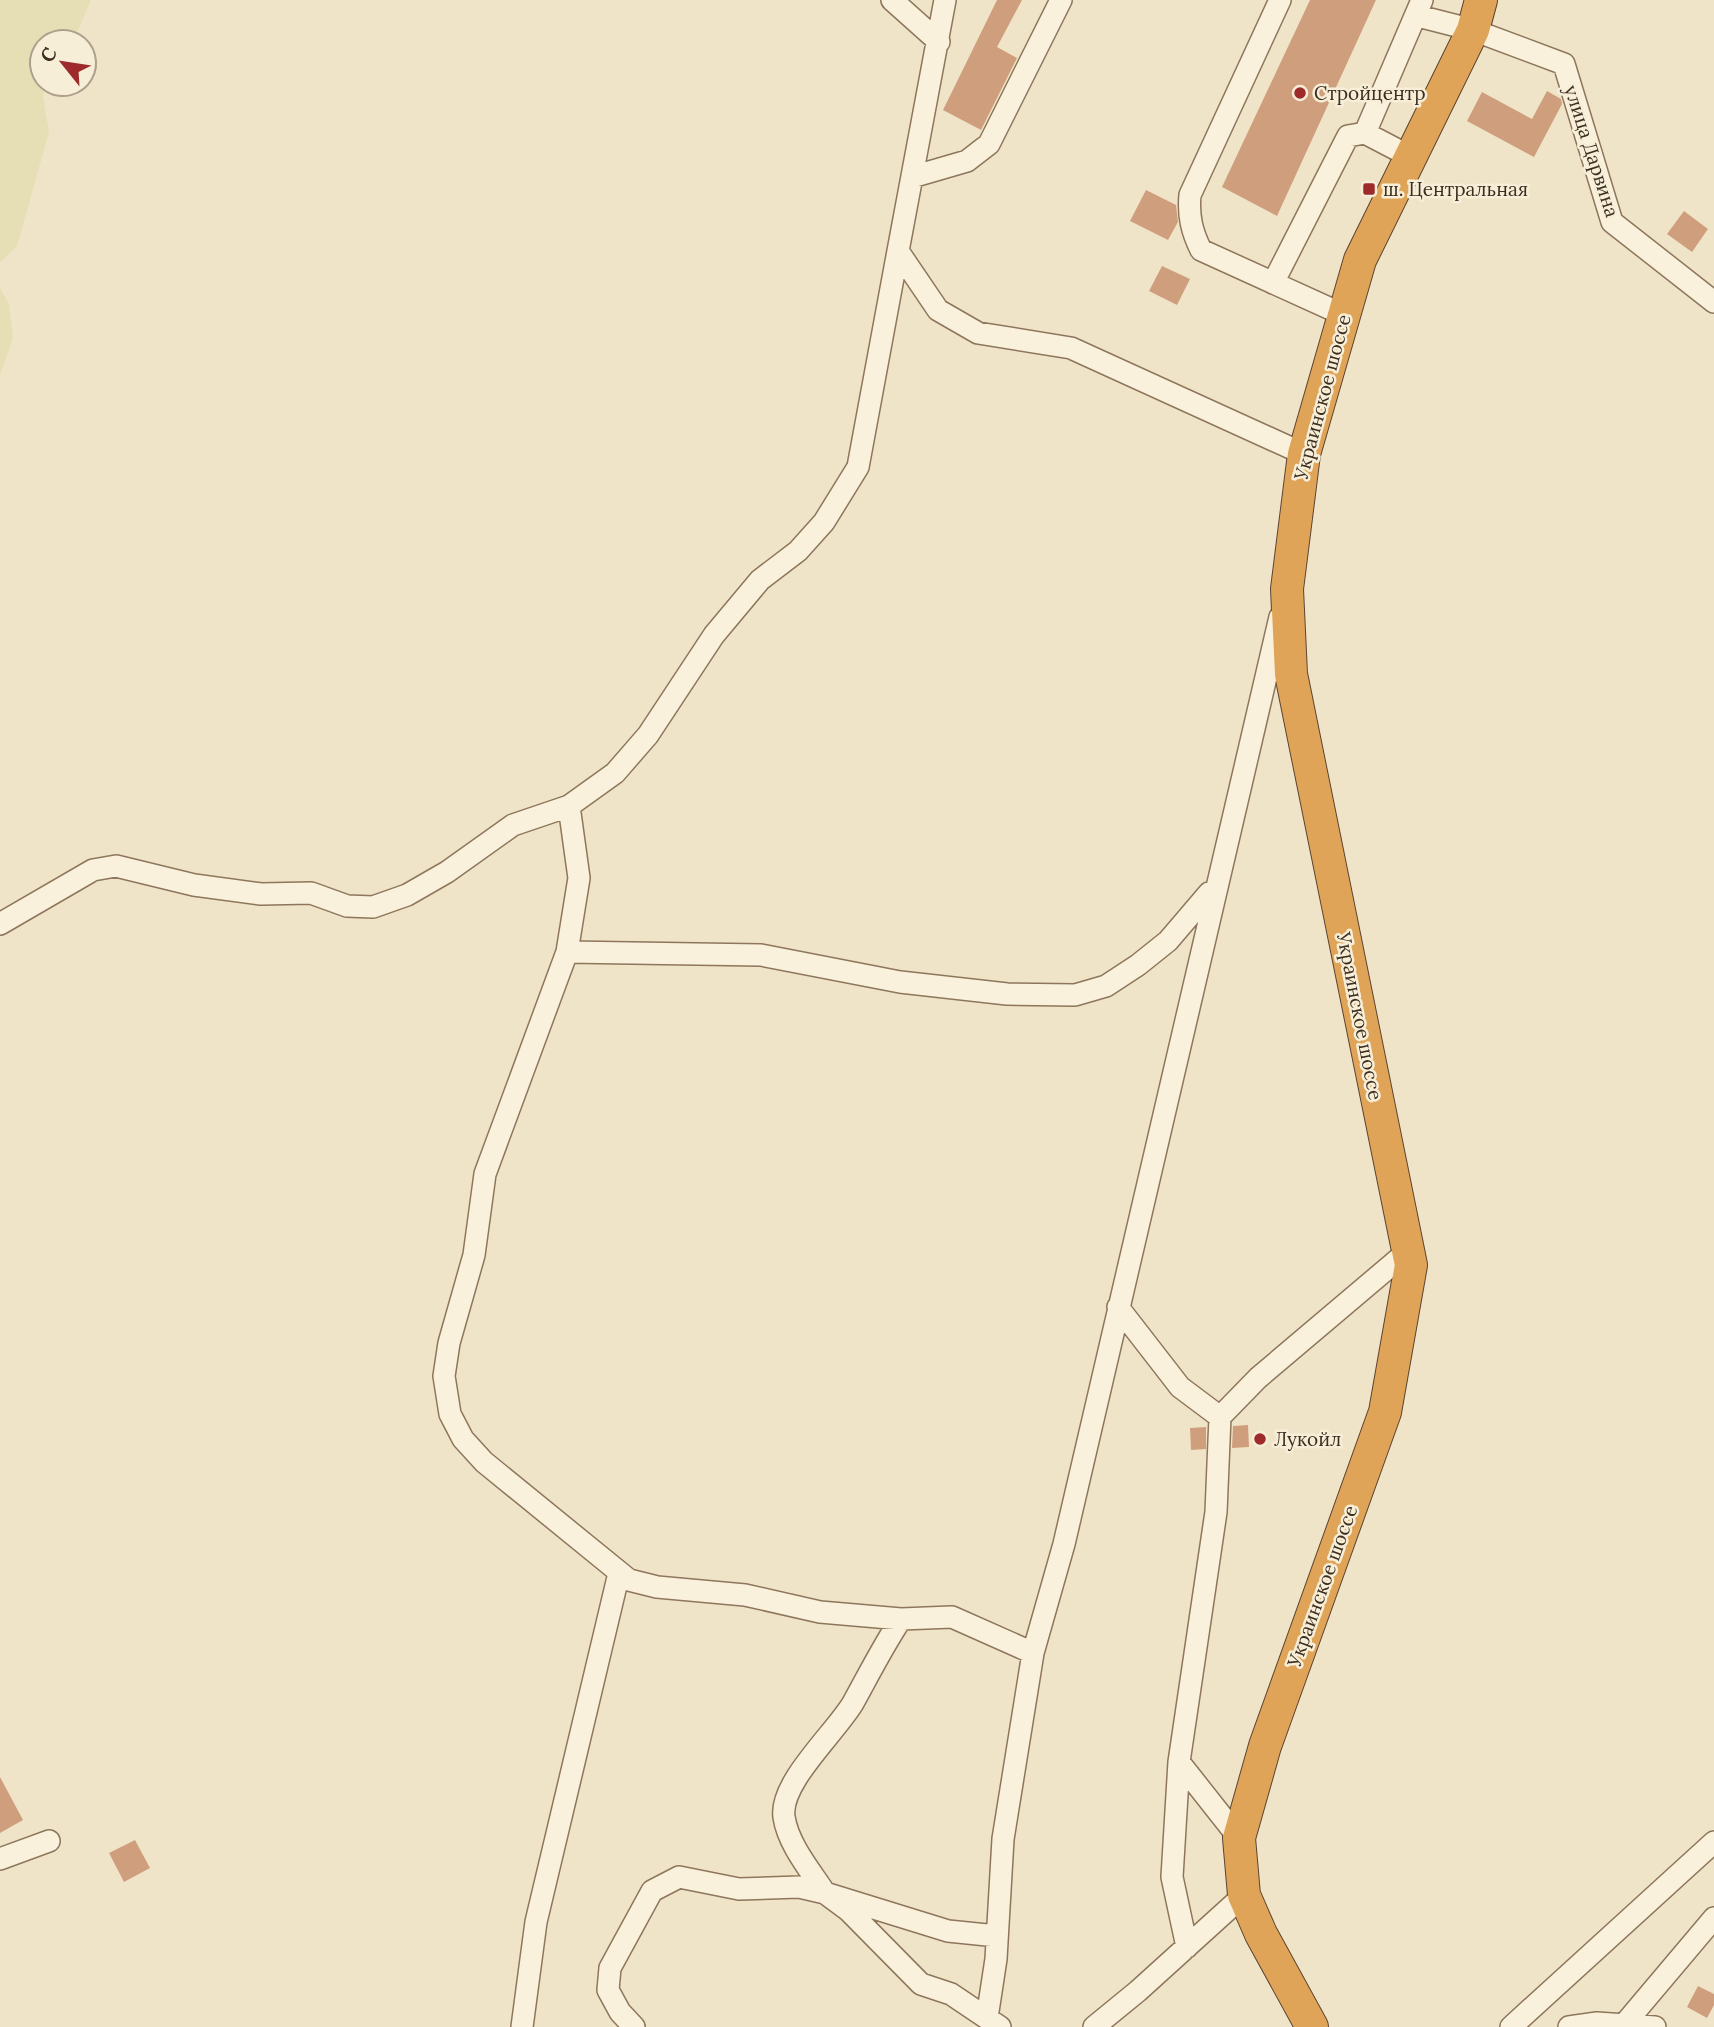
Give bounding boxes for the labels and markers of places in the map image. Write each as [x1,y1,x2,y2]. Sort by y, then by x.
place label: Стройцентр [1314,81,1426,105]
marker: Стройцентр [1292,85,1308,101]
place label: ш. Центральная [1383,177,1528,201]
marker: ш. Центральная [1361,181,1377,197]
place label: Лукойл [1274,1427,1341,1451]
marker: Лукойл [1252,1431,1268,1447]

